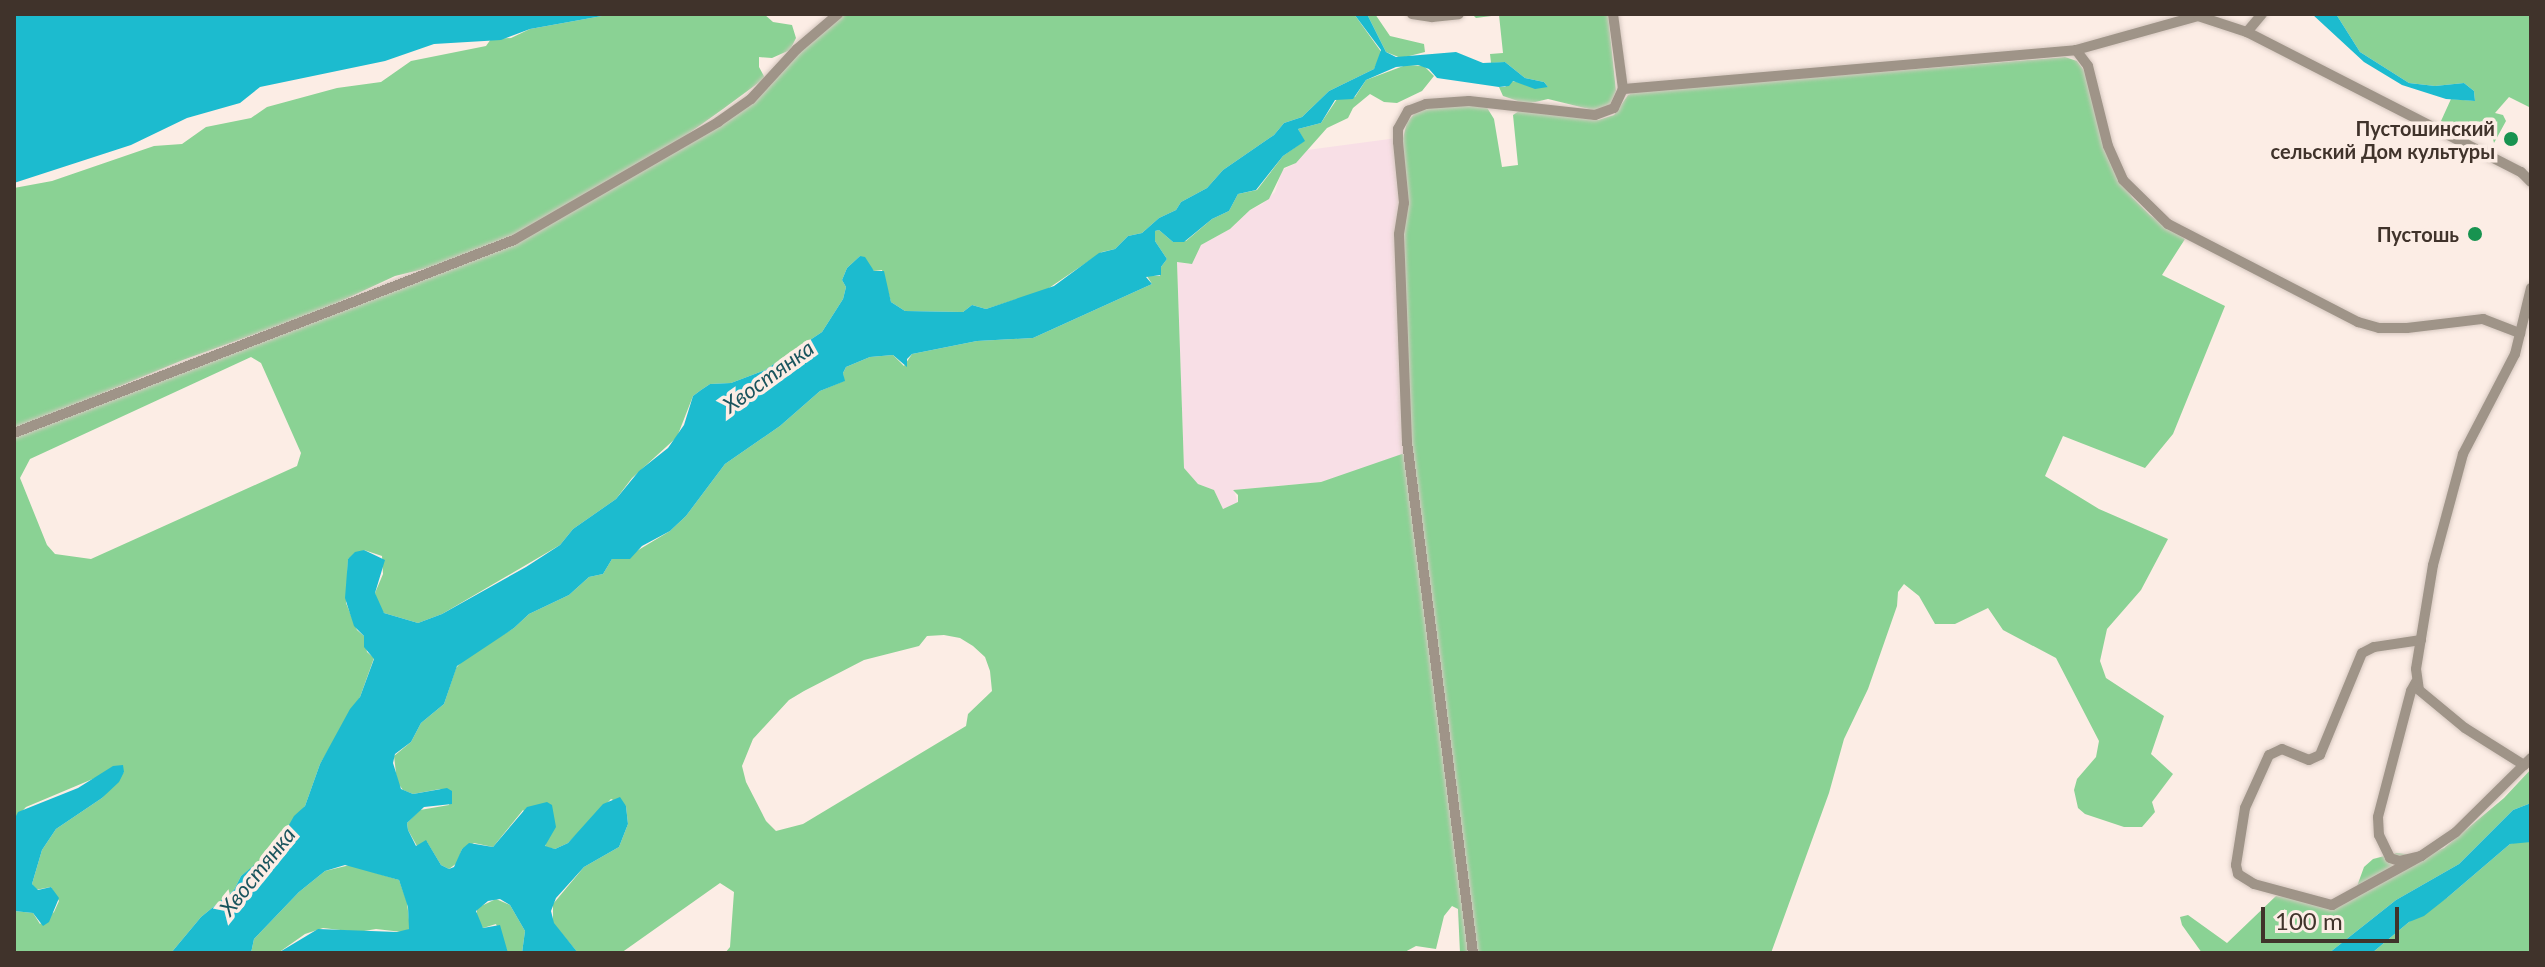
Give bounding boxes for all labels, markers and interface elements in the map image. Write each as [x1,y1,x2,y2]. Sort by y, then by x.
place label: Пустошинский сельский Дом культуры [2270,116,2495,163]
marker: Пустошинский сельский Дом культуры [2502,130,2520,148]
place label: Пустошь [2377,222,2459,246]
marker: Пустошь [2466,225,2484,243]
water label: Хвостянка [717,334,819,418]
water label: Хвостянка [213,822,301,920]
scale bar [2265,891,2403,941]
text: 100 m [2275,906,2343,935]

